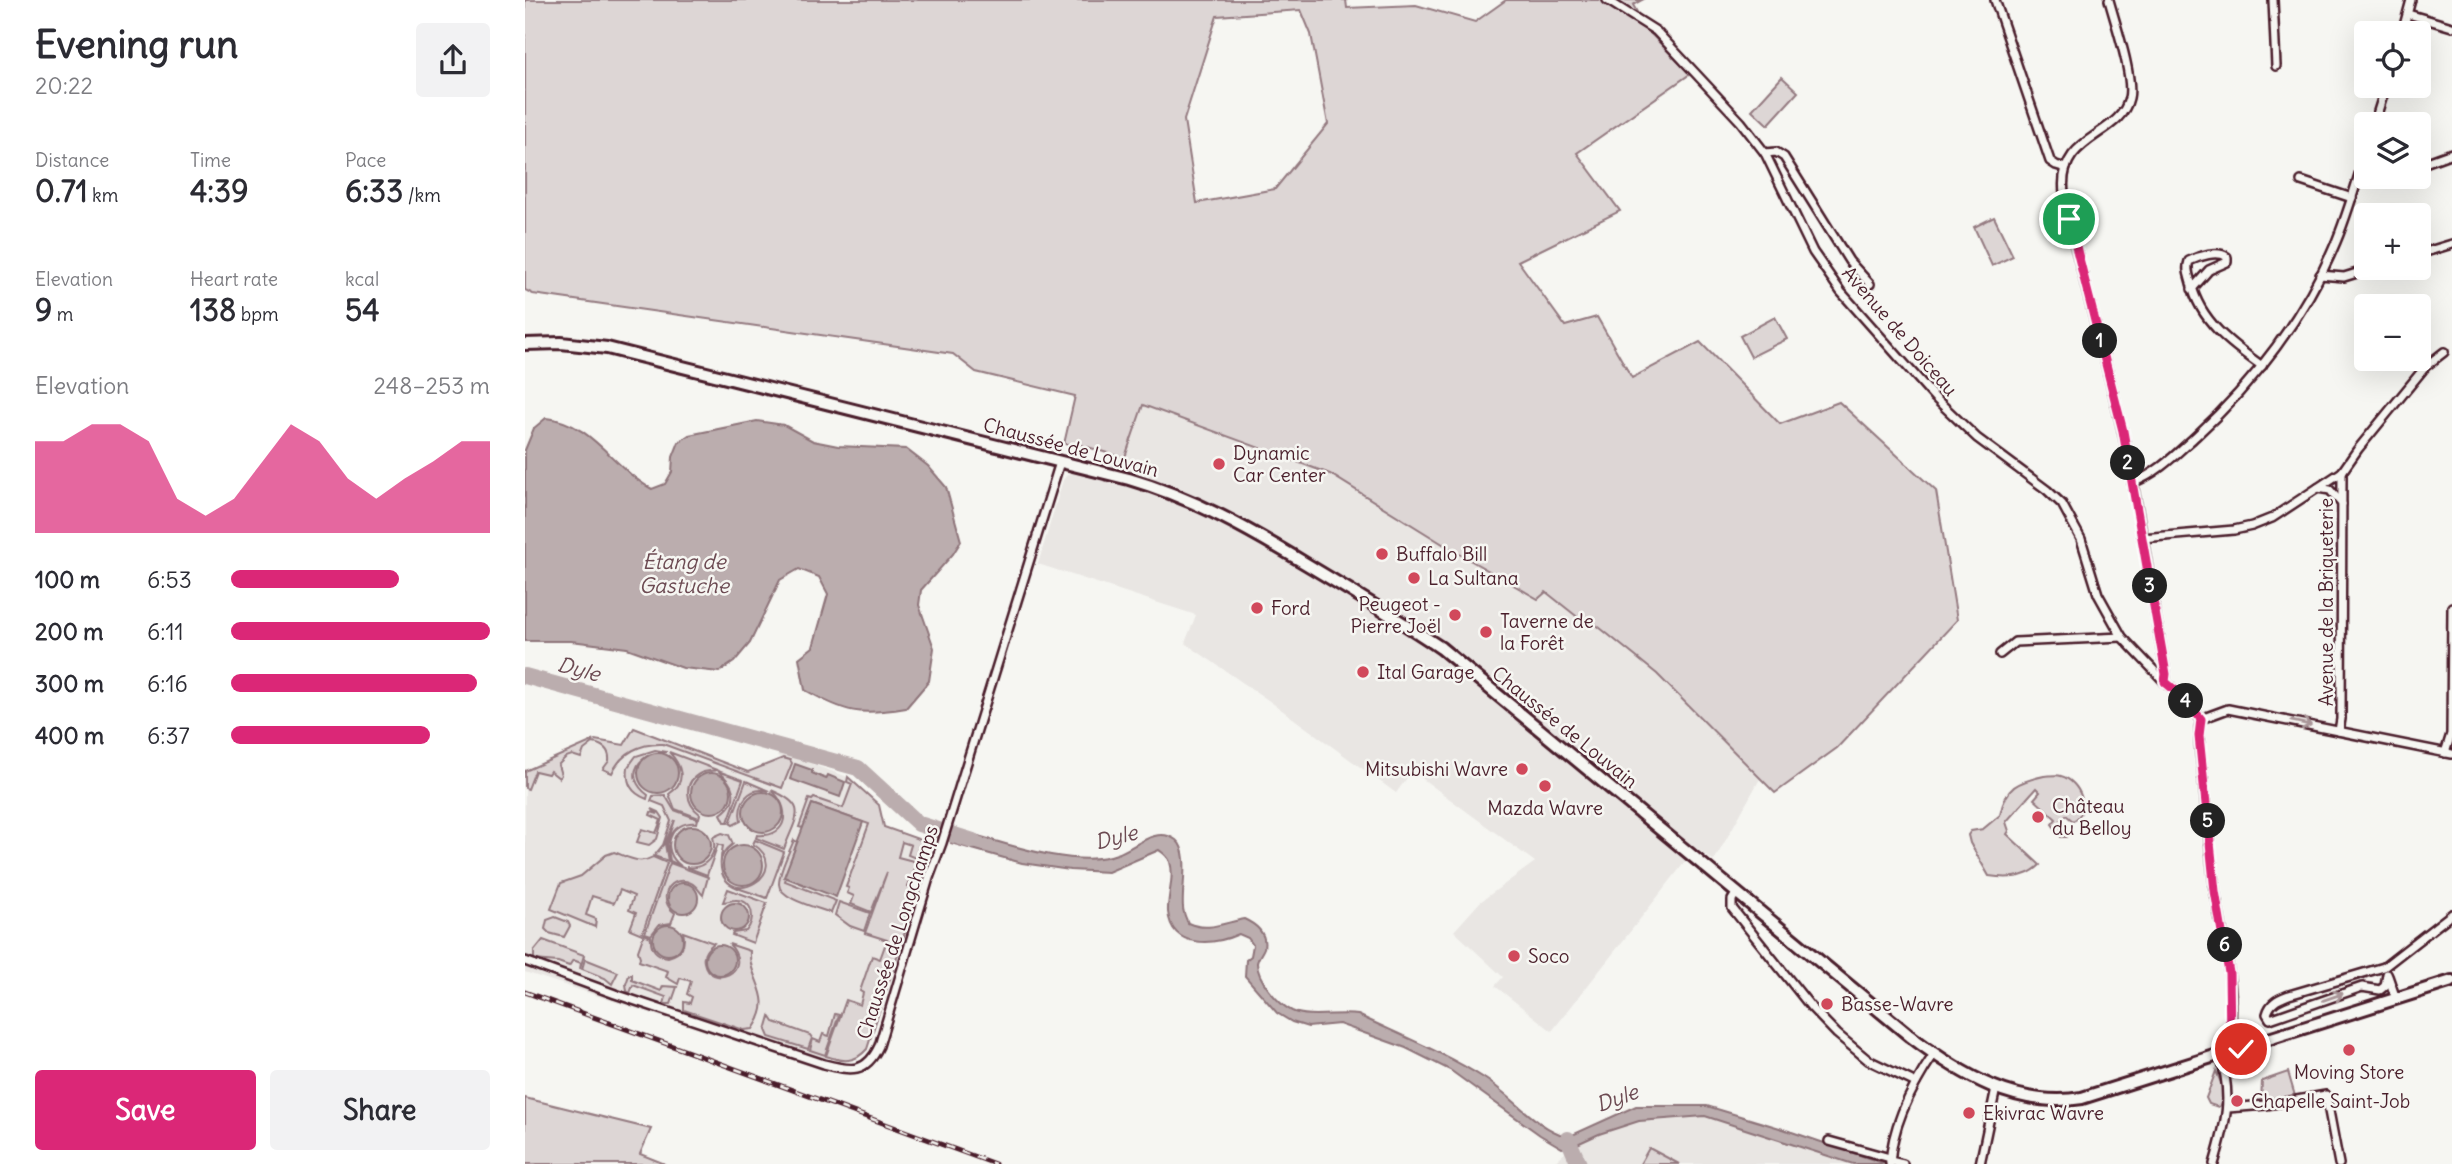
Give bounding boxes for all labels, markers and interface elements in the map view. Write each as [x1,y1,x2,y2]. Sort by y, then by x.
text: Evening run [35,21,238,68]
map controls [2354,21,2431,371]
button: locate [2354,21,2431,98]
button: share [416,23,490,97]
text: 20:22 [35,71,93,100]
button: layers [2354,112,2431,189]
text: Distance [35,148,109,172]
text: Time [190,148,231,172]
text: Pace [345,148,386,172]
text: 0.71 [35,172,88,210]
text: 4:39 [190,172,248,210]
text: 6:33 [345,172,403,210]
text: km [88,183,118,207]
text: /km [403,183,441,207]
pin [2039,189,2099,249]
icon: arrive [2050,200,2088,238]
button: + [2354,203,2431,280]
street label: Avenue de Doiceau [1837,261,1963,401]
text: Elevation [35,267,113,291]
text: Heart rate [190,267,278,291]
text: kcal [345,267,379,291]
text: 9 [35,291,52,329]
text: 138 [190,291,236,329]
text: 54 [345,291,380,329]
button: − [2354,294,2431,371]
text: m [52,302,73,326]
text: bpm [236,302,279,326]
pin: 1 [2083,324,2117,358]
text: 1 [2096,328,2103,352]
text: Elevation [35,371,129,400]
text: 248–253 m [374,371,490,400]
street label: Chaussée de Louvain [981,412,1161,482]
place label: Dynamic Car Center [1233,441,1326,487]
pin: 2 [2111,446,2145,480]
text: 2 [2122,450,2133,474]
marker: Dynamic Car Center [1211,456,1227,472]
street label: Avenue de la Briqueterie [2314,498,2338,706]
place label: Buffalo Bill [1396,542,1487,566]
marker: Buffalo Bill [1374,546,1390,562]
water label: Étang de Gastuche [639,548,731,599]
text: 100 m [35,565,100,594]
text: 6:53 [147,565,192,594]
place label: La Sultana [1428,566,1519,590]
pin: 3 [2133,568,2167,604]
marker: La Sultana [1406,570,1422,586]
text: 3 [2144,573,2155,597]
place label: Peugeot - Pierre Joël [1351,592,1441,638]
place label: Ford [1271,596,1310,620]
marker: Ford [1249,600,1265,616]
marker: Peugeot - Pierre Joël [1447,607,1463,623]
place label: Taverne de la Forêt [1500,609,1594,655]
text: 200 m [35,617,104,646]
text: 6:11 [147,617,184,646]
marker: Taverne de la Forêt [1478,624,1494,640]
water label: Dyle [555,650,605,688]
place label: Ital Garage [1377,660,1475,684]
street label: Chaussée de Louvain [1487,661,1643,793]
marker: Ital Garage [1355,664,1371,680]
text: 300 m [35,669,104,698]
text: 6:16 [147,669,188,698]
pin: 4 [2169,684,2203,718]
text: 4 [2180,688,2191,712]
one-way arrow [2289,717,2312,731]
text: 400 m [35,721,104,750]
text: 6:37 [147,721,190,750]
place label: Mitsubishi Wavre [1365,757,1508,781]
marker: Mitsubishi Wavre [1514,761,1530,777]
marker: Mazda Wavre [1537,778,1553,794]
place label: Château du Belloy [2052,794,2131,840]
place label: Mazda Wavre [1487,796,1603,820]
pin: 5 [2191,804,2225,838]
text: 5 [2202,808,2213,832]
marker: Château du Belloy [2030,809,2046,825]
water label: Dyle [1092,818,1142,856]
street label: Chaussée de Longchamps [851,822,943,1042]
pin: 6 [2207,928,2243,962]
text: 6 [2219,932,2230,956]
place label: Soco [1528,944,1569,968]
marker: Soco [1506,948,1522,964]
one-way arrow [2322,990,2344,1002]
place label: Basse-Wavre [1841,992,1954,1016]
marker: Basse-Wavre [1819,996,1835,1012]
pin [2211,1019,2271,1079]
icon: check [2222,1030,2260,1068]
marker: Moving Store [2341,1042,2357,1058]
place label: Moving Store [2294,1060,2404,1084]
button: Save [35,1070,256,1150]
button: Share [270,1070,490,1150]
water label: Dyle [1592,1077,1643,1118]
place label: Chapelle Saint-Job [2251,1089,2410,1113]
marker: Chapelle Saint-Job [2229,1093,2245,1109]
place label: Ekivrac Wavre [1983,1101,2104,1125]
marker: Ekivrac Wavre [1961,1105,1977,1121]

